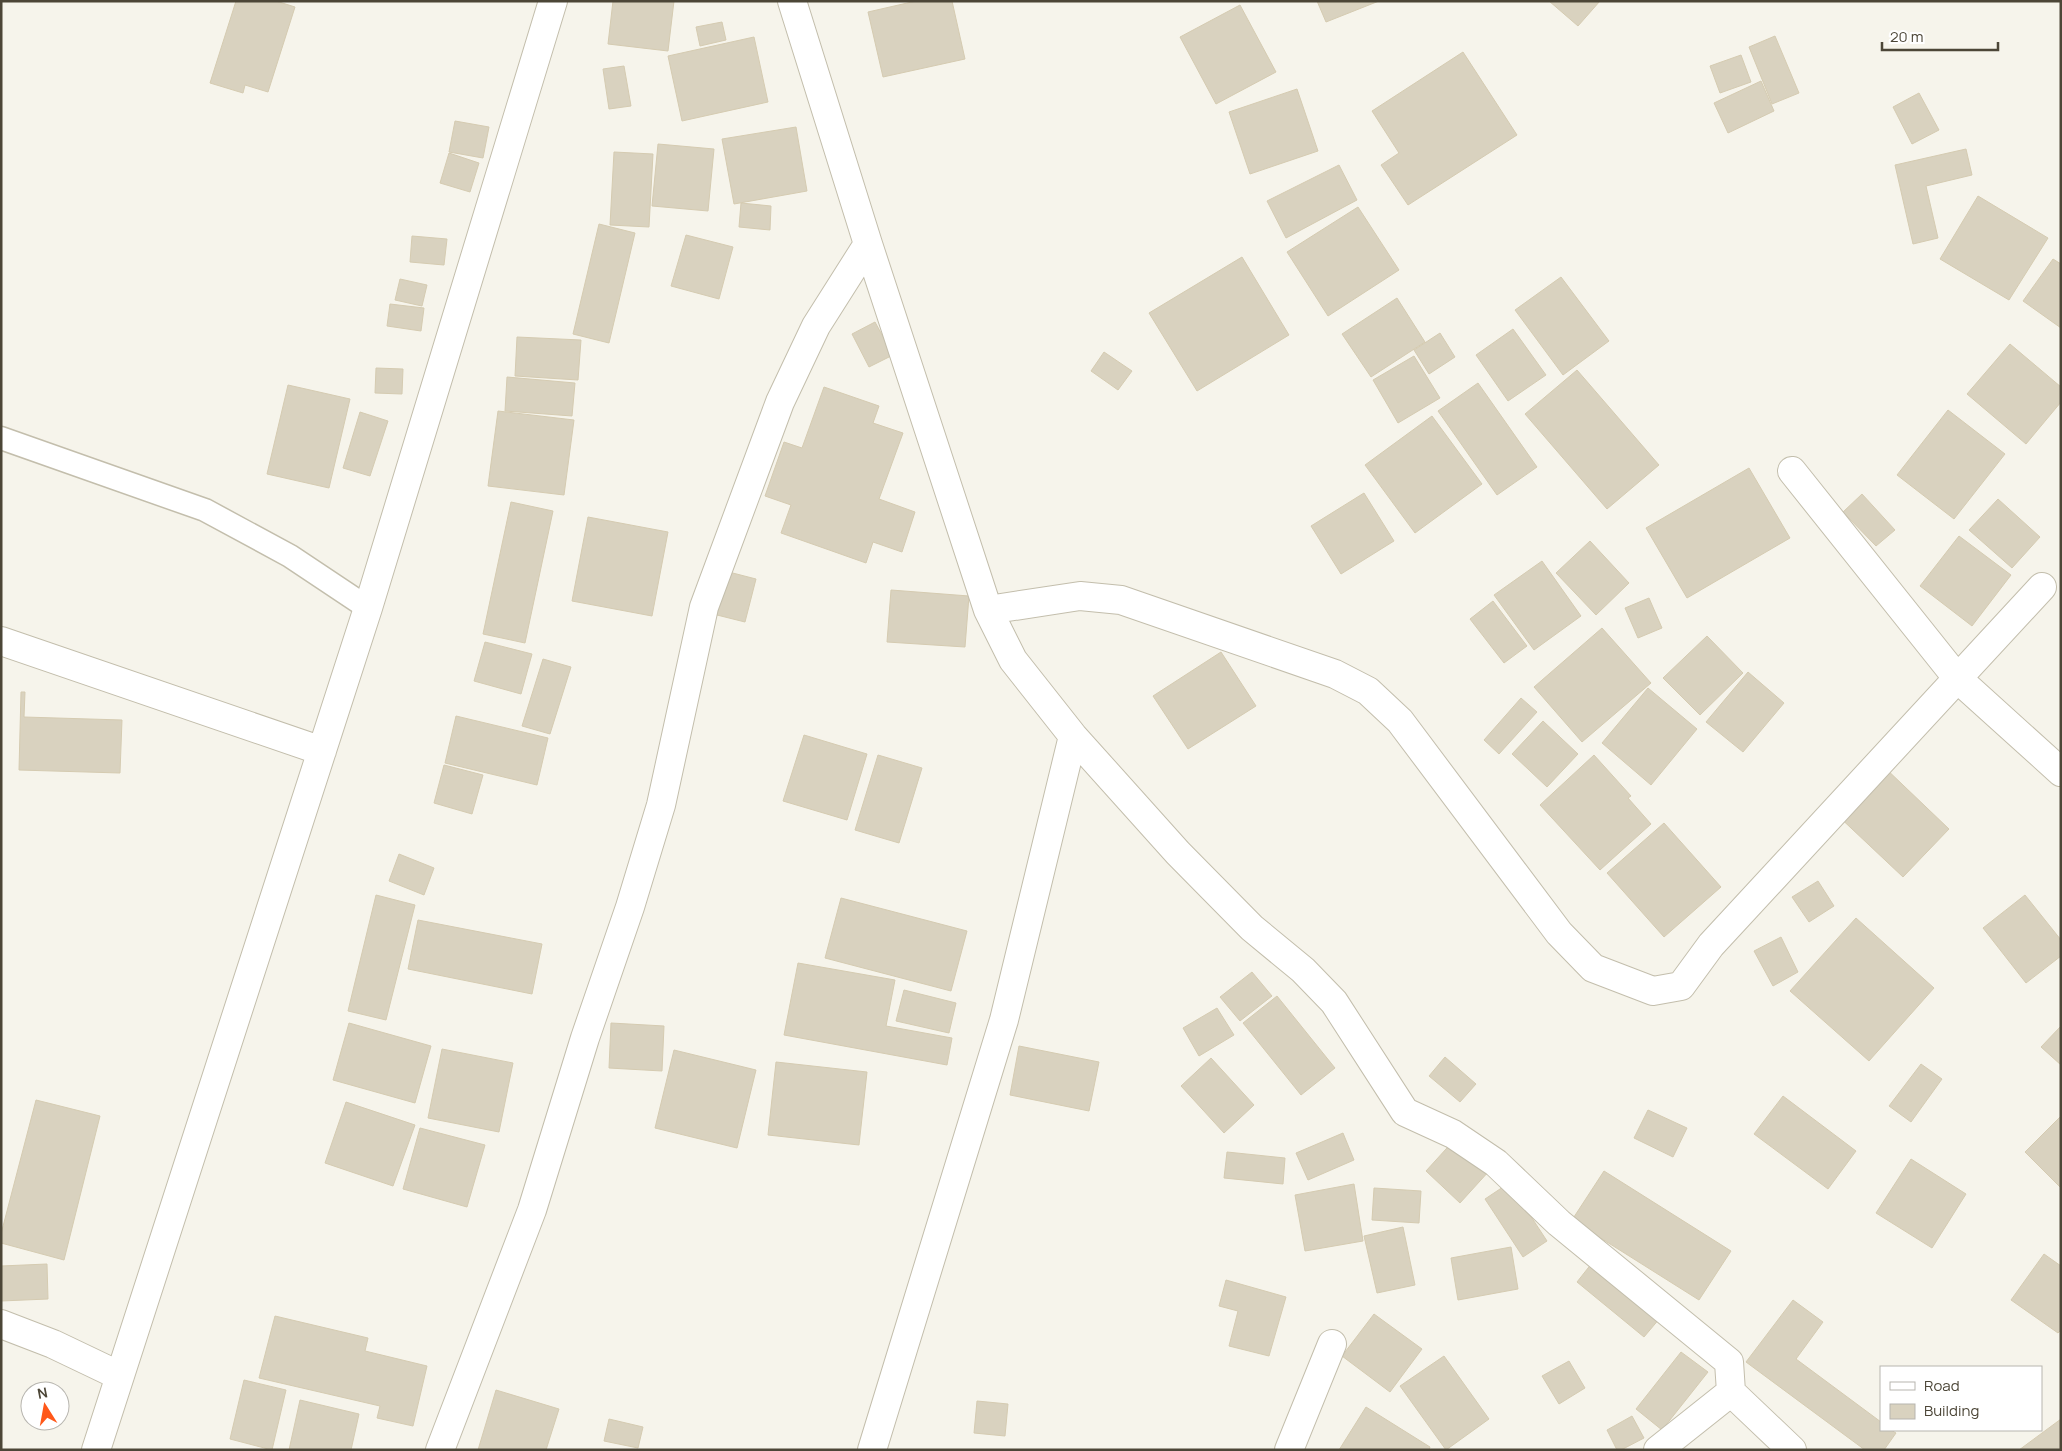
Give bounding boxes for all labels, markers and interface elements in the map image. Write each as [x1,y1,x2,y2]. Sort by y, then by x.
scale bar [1882,20,1998,52]
text: 20 m [1890,26,1923,47]
legend [1880,1366,2042,1431]
text: Road [1924,1375,1960,1396]
north arrow [20,1381,70,1431]
text: N [36,1382,49,1403]
text: Building [1924,1400,1979,1421]

